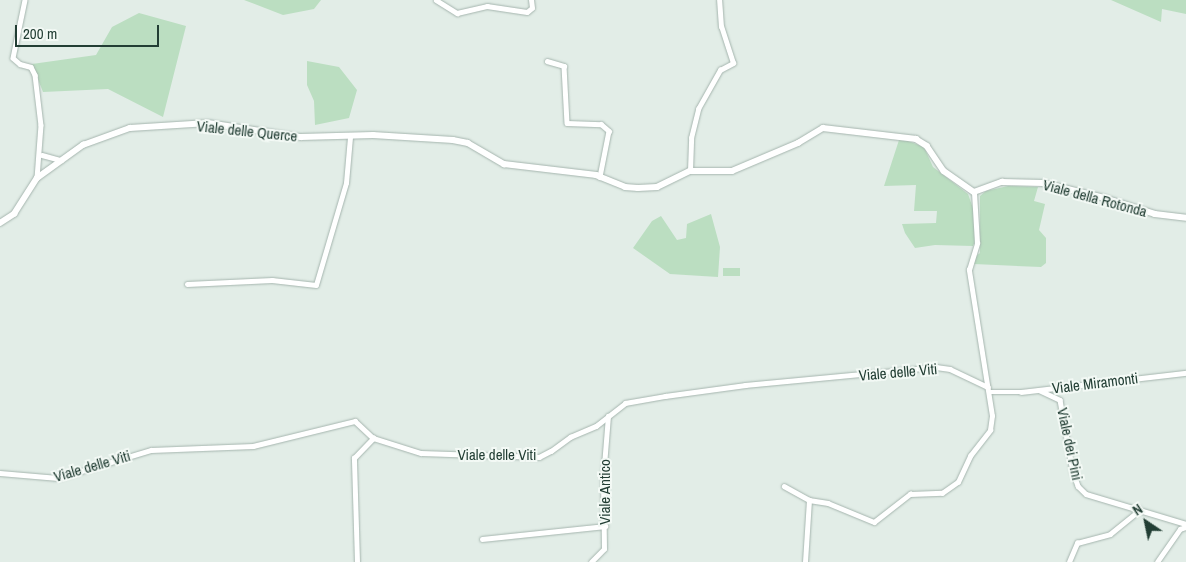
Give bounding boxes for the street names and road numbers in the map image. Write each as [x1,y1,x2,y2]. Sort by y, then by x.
street label: Viale delle Querce [196,117,298,145]
street label: Viale della Rotonda [1041,175,1149,221]
street label: Viale delle Viti [858,360,938,384]
street label: Viale Miramonti [1051,369,1139,397]
street label: Viale dei Pini [1054,406,1086,482]
street label: Viale delle Viti [52,446,132,486]
street label: Viale delle Viti [458,446,536,464]
street label: Viale Antico [596,459,614,525]

